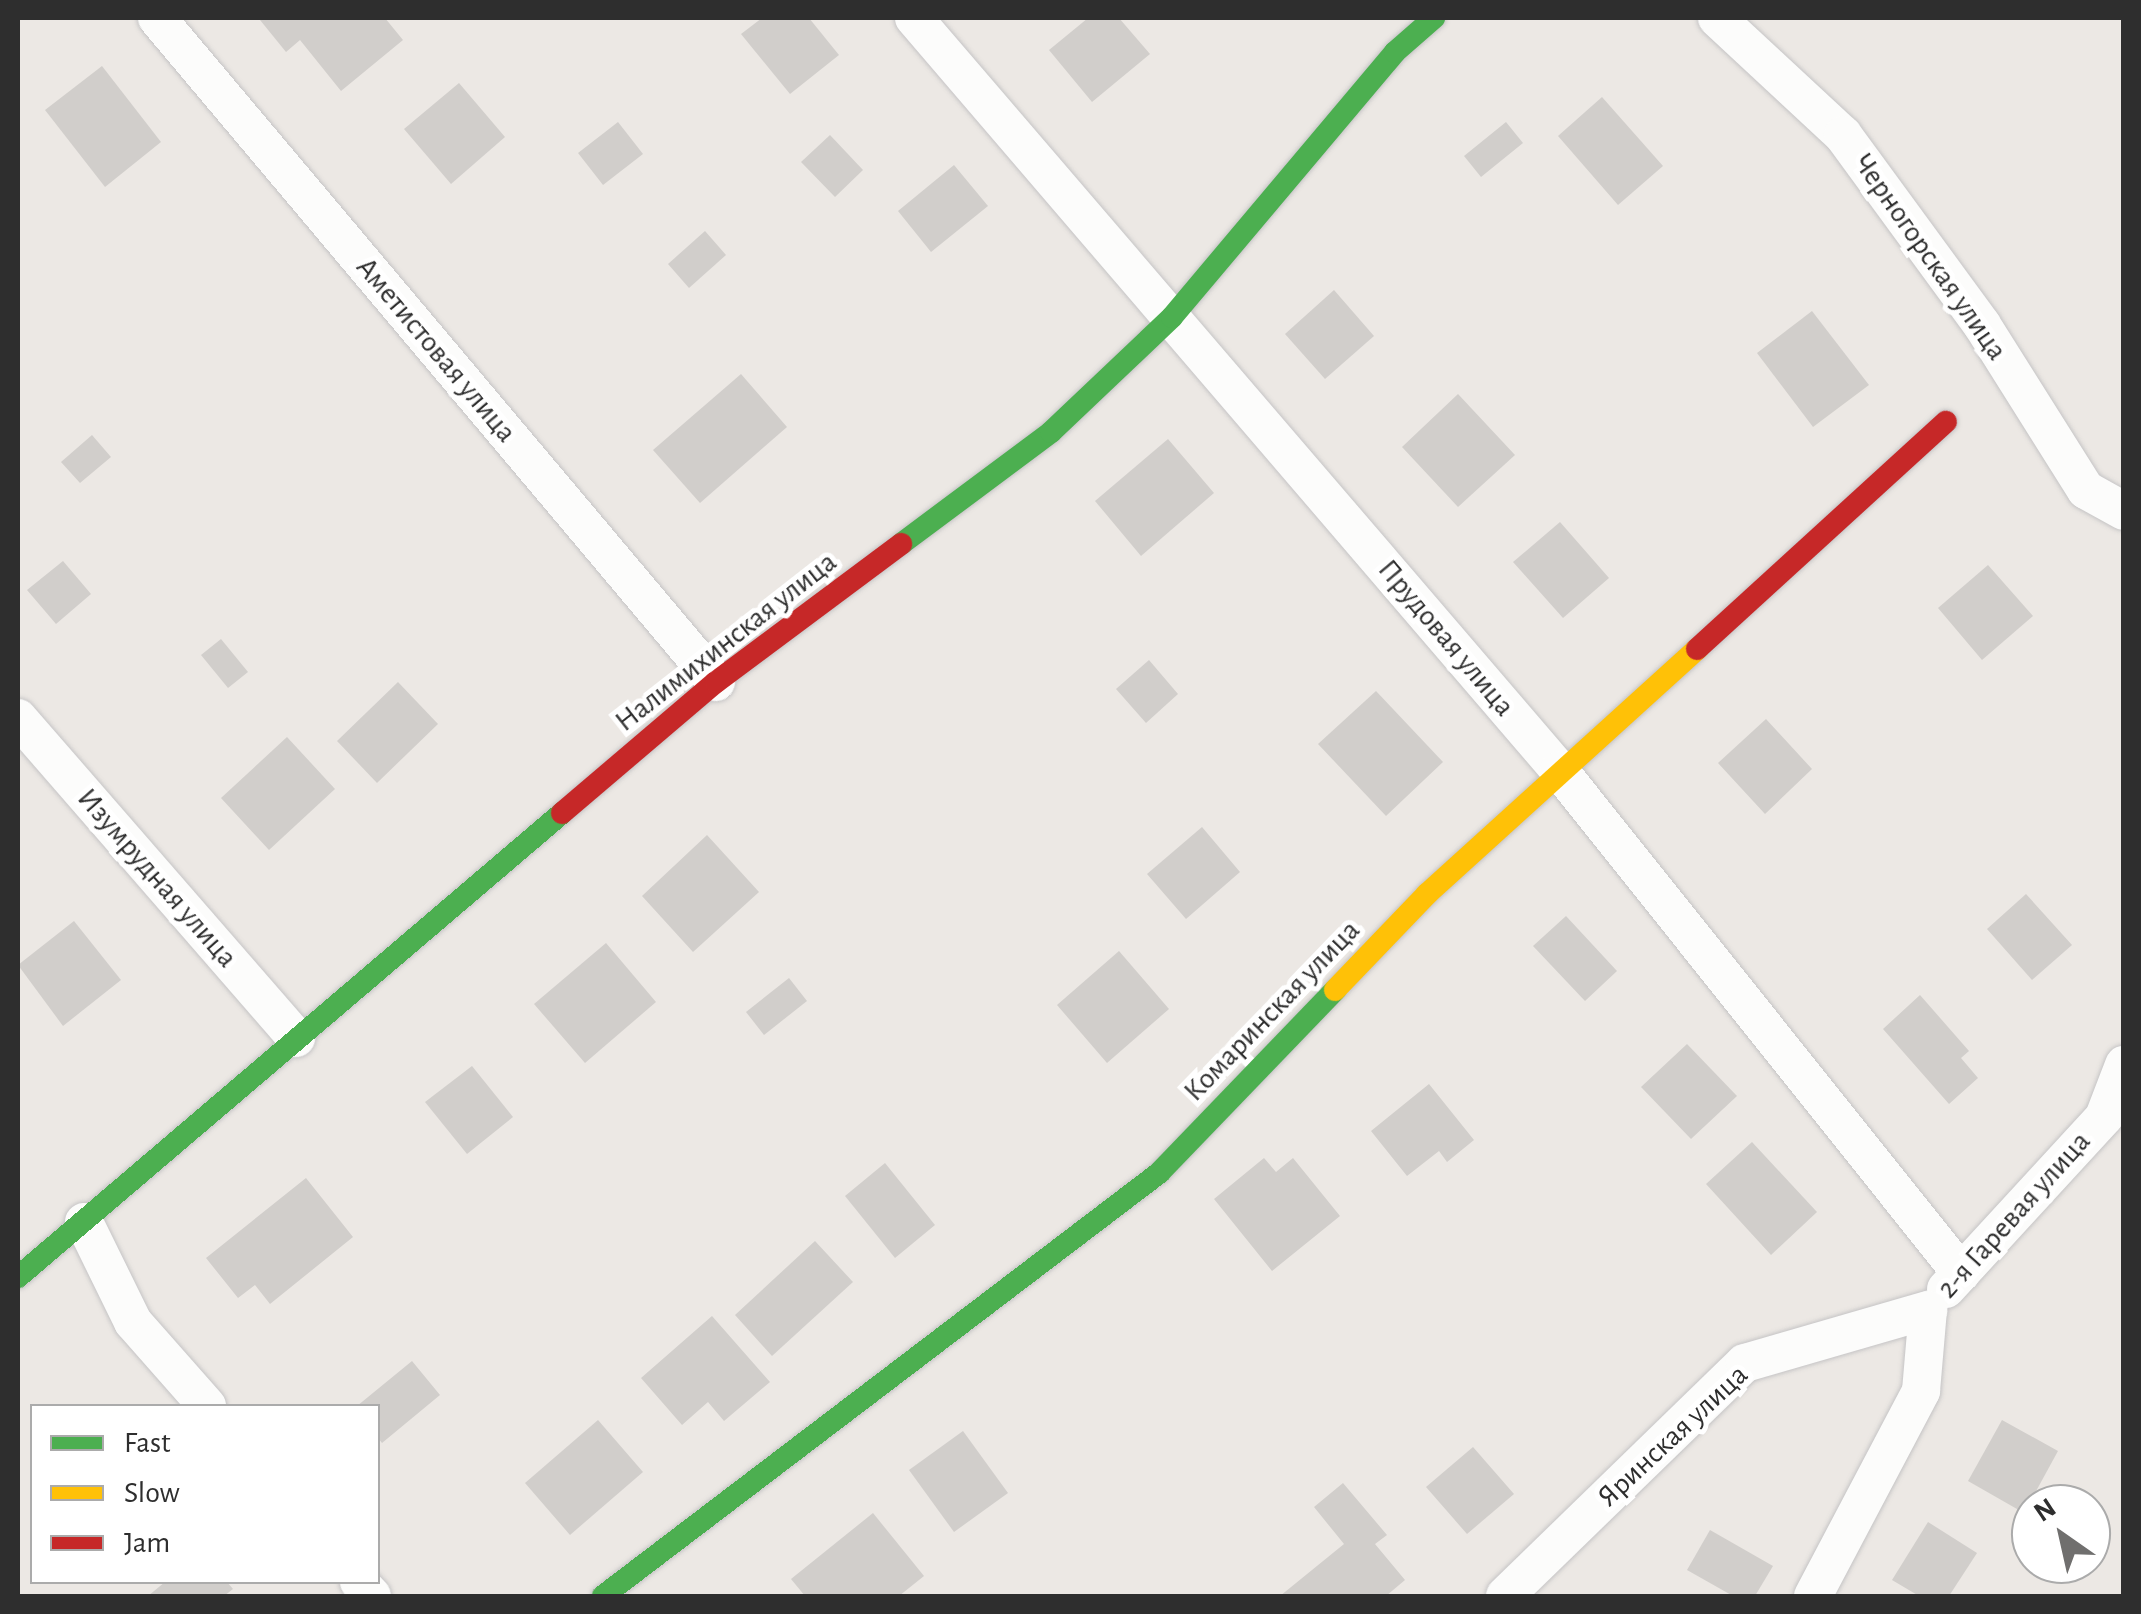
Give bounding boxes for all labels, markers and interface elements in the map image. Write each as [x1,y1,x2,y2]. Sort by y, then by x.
street label: Черногорская улица [1845,147,2015,367]
street label: Аметистовая улица [348,250,524,450]
street label: Налимихинская улица [608,544,844,740]
street label: Прудовая улица [1370,552,1522,724]
street label: Изумрудная улица [69,781,245,975]
street label: Комаринская улица [1176,913,1368,1109]
street label: 2-я Гаревая улица [1930,1124,2098,1306]
street label: Яринская улица [1590,1357,1756,1515]
legend [30,1404,380,1584]
text: Fast [124,1428,171,1458]
text: Slow [124,1478,180,1508]
north arrow [2011,1484,2111,1584]
text: N [2029,1494,2061,1528]
text: Jam [124,1528,170,1558]

